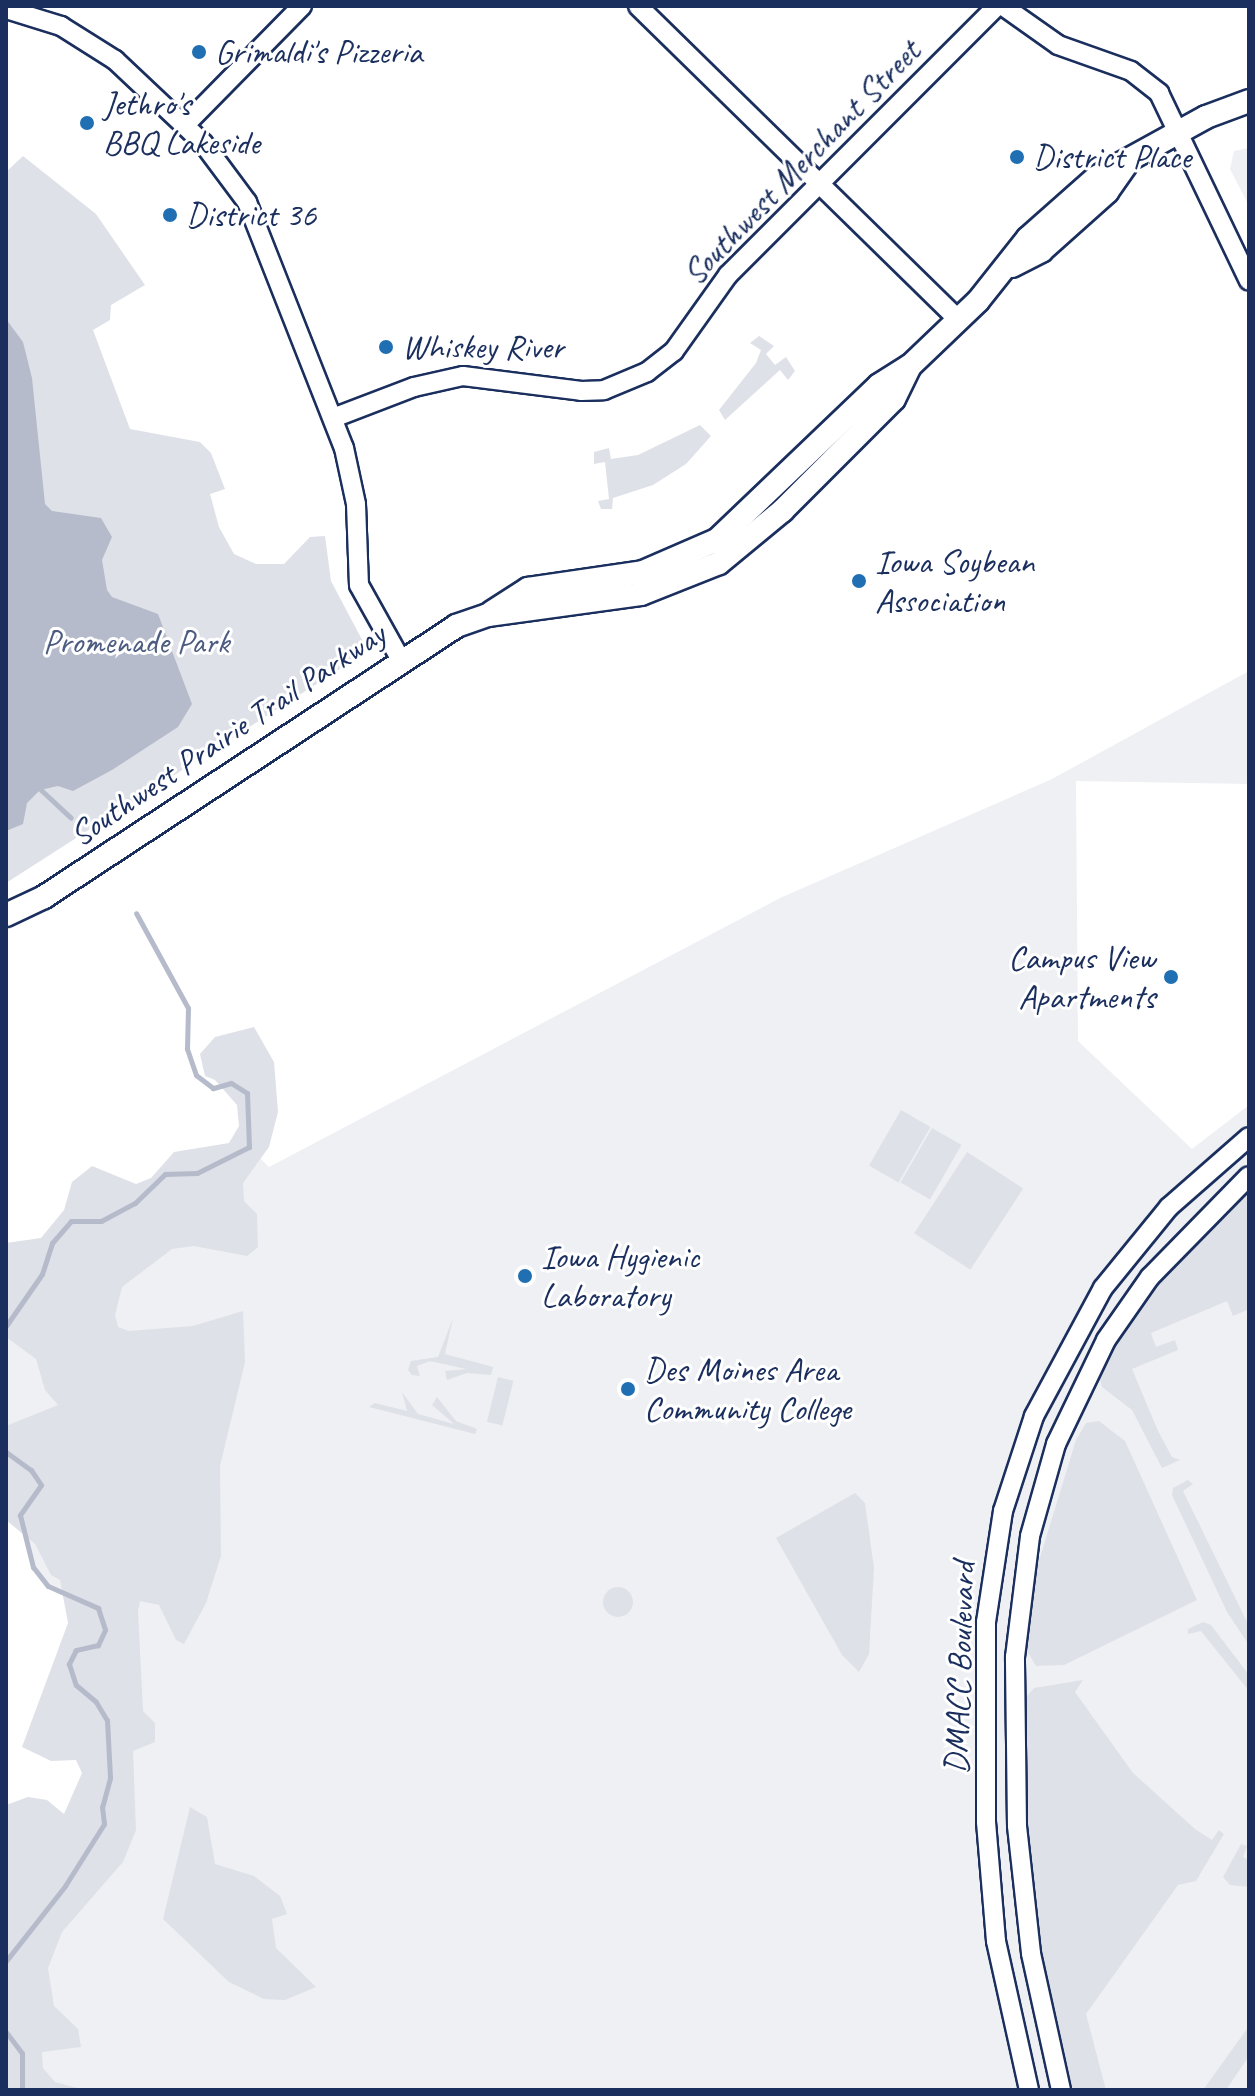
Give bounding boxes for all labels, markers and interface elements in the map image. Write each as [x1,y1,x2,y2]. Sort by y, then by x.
street label: Southwest Merchant Street [674,31,928,293]
place label: Grimaldi's Pizzeria [215,32,422,72]
marker: Grimaldi's Pizzeria [190,43,208,61]
place label: Jethro's BBQ Lakeside [103,83,260,162]
marker: Jethro's BBQ Lakeside [78,114,96,132]
place label: District Place [1033,137,1192,177]
marker: District Place [1008,148,1026,166]
place label: District 36 [186,195,316,235]
marker: District 36 [161,206,179,224]
place label: Whiskey River [402,327,564,367]
marker: Whiskey River [377,338,395,356]
place label: Iowa Soybean Association [875,541,1034,620]
marker: Iowa Soybean Association [850,572,868,590]
street label: Southwest Prairie Trail Parkway [62,613,392,855]
park label: Promenade Park [42,622,230,662]
place label: Campus View Apartments [1008,937,1155,1016]
marker: Campus View Apartments [1162,968,1180,986]
place label: Iowa Hygienic Laboratory [541,1236,700,1316]
marker: Iowa Hygienic Laboratory [516,1267,534,1285]
place label: Des Moines Area Community College [644,1349,851,1428]
marker: Des Moines Area Community College [619,1380,637,1398]
street label: DMACC Boulevard [935,1561,983,1775]

